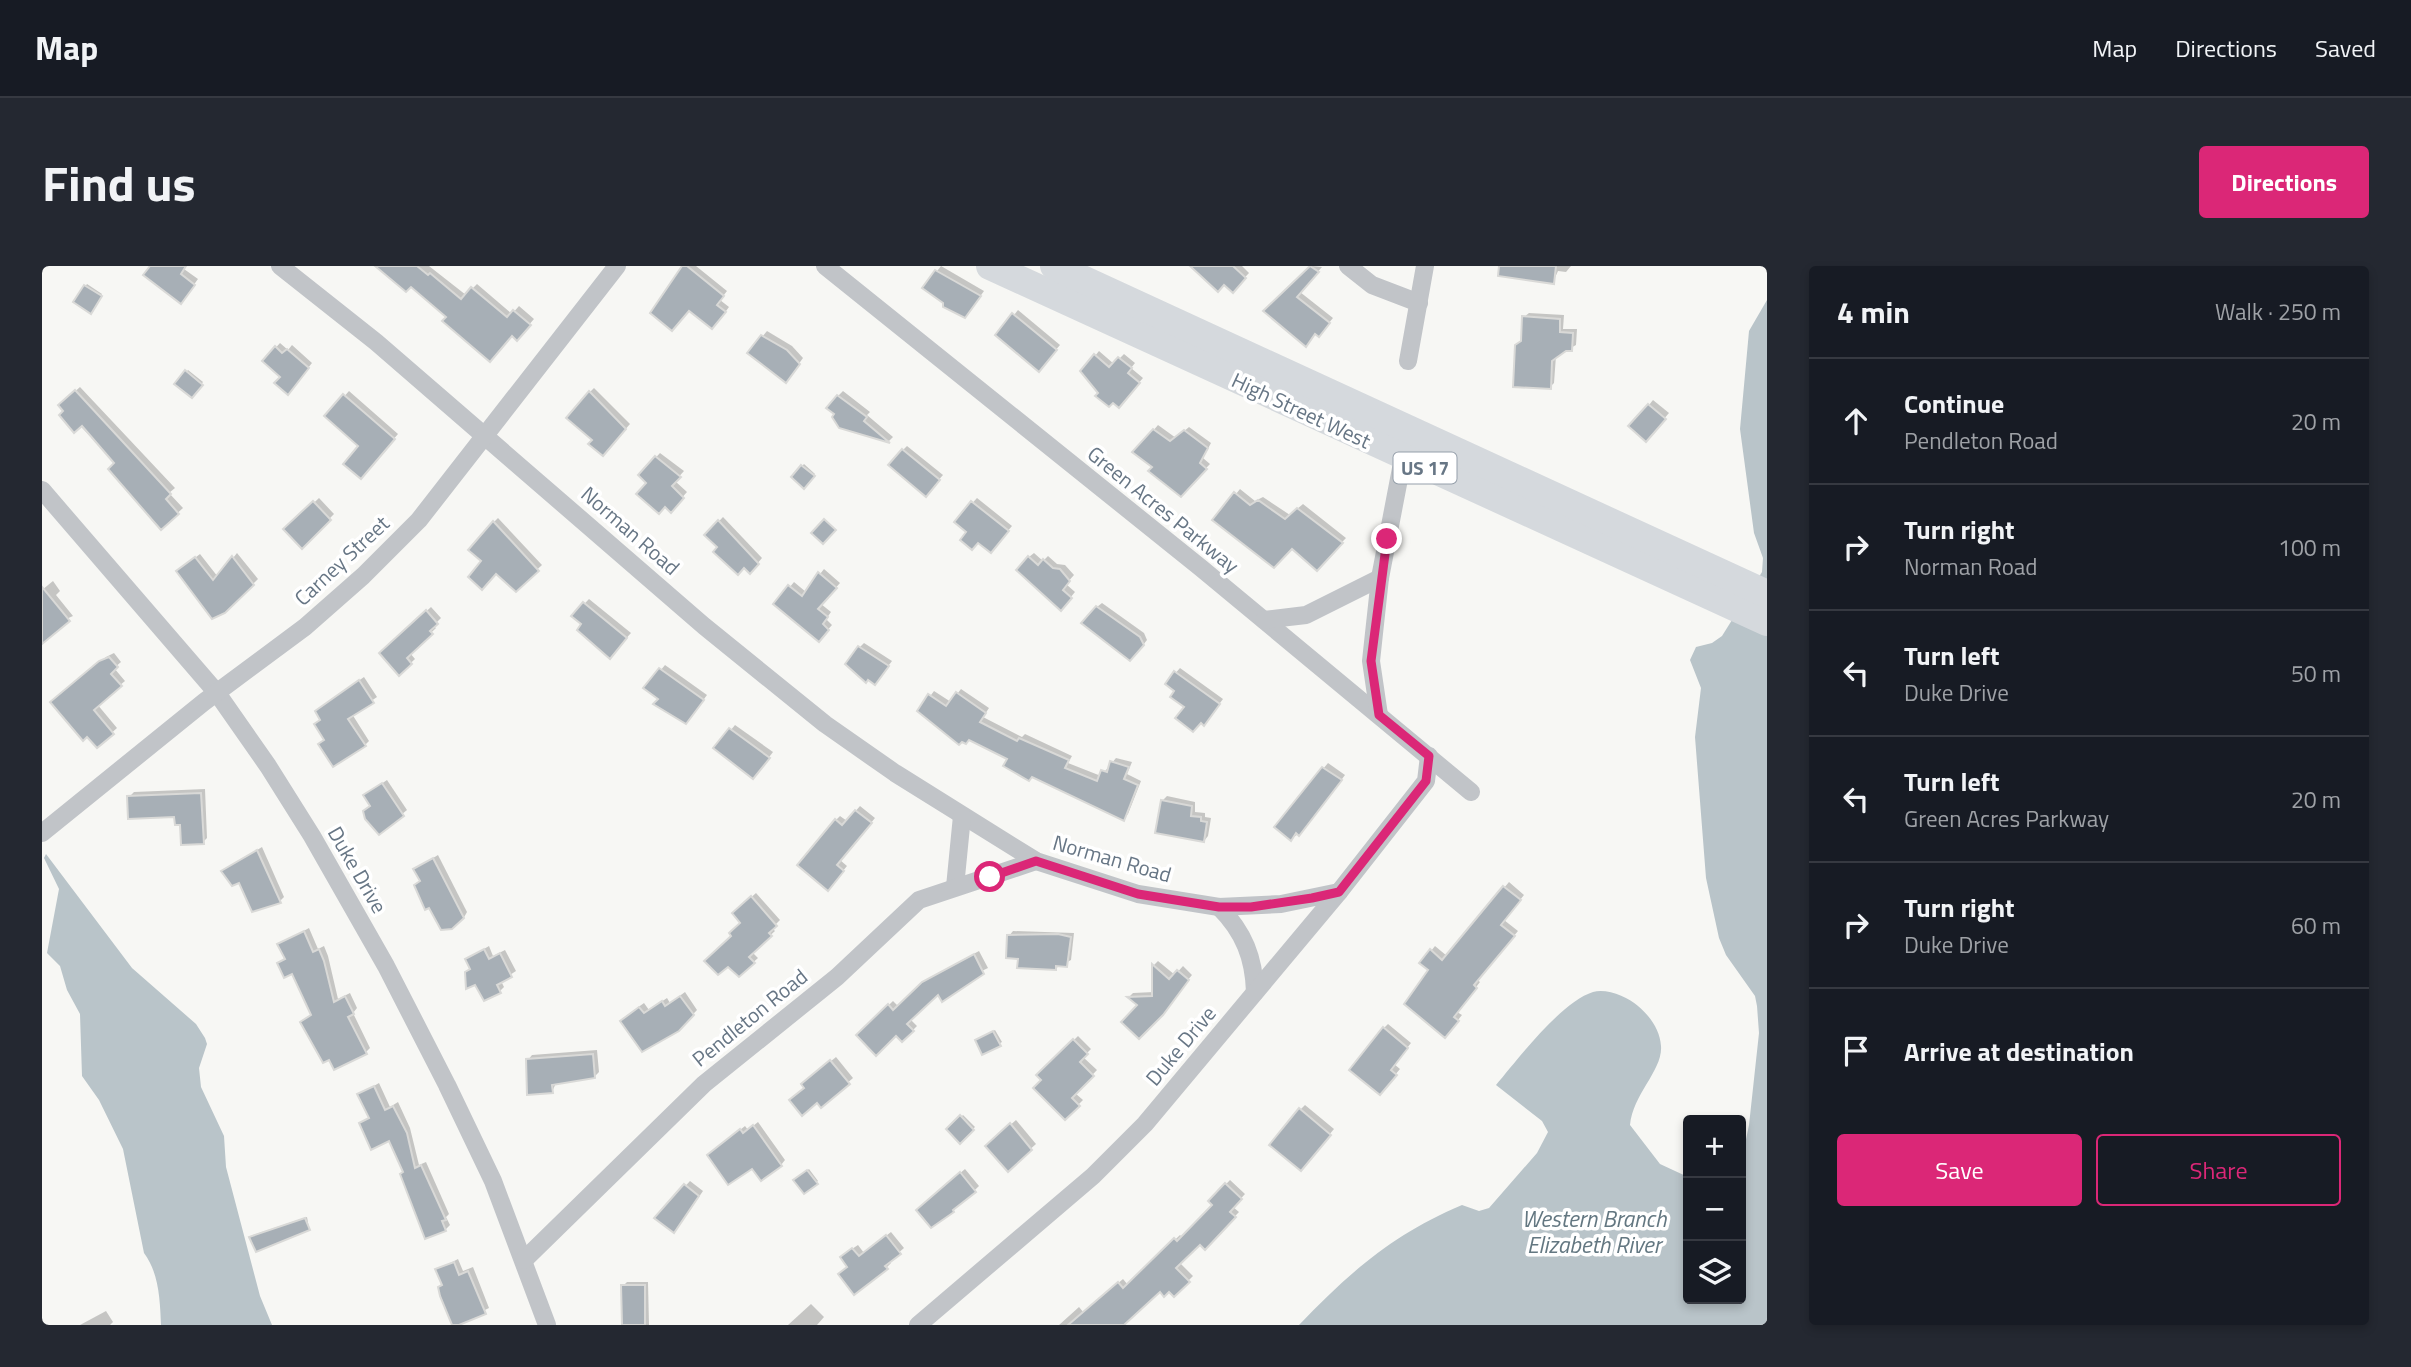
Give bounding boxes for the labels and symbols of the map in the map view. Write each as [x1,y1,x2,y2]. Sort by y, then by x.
street label: High Street West [1227,364,1377,457]
street label: Green Acres Parkway [1081,438,1246,581]
road number: US 17 [1394,452,1456,484]
street label: Norman Road [574,478,687,582]
street label: Carney Street [287,507,396,613]
route end [1371,523,1402,554]
street label: Duke Drive [320,820,396,919]
street label: Norman Road [1049,826,1175,890]
route start [974,861,1005,892]
street label: Pendleton Road [685,961,814,1074]
street label: Duke Drive [1137,998,1223,1092]
water label: Western Branch Elizabeth River [1522,1201,1667,1262]

